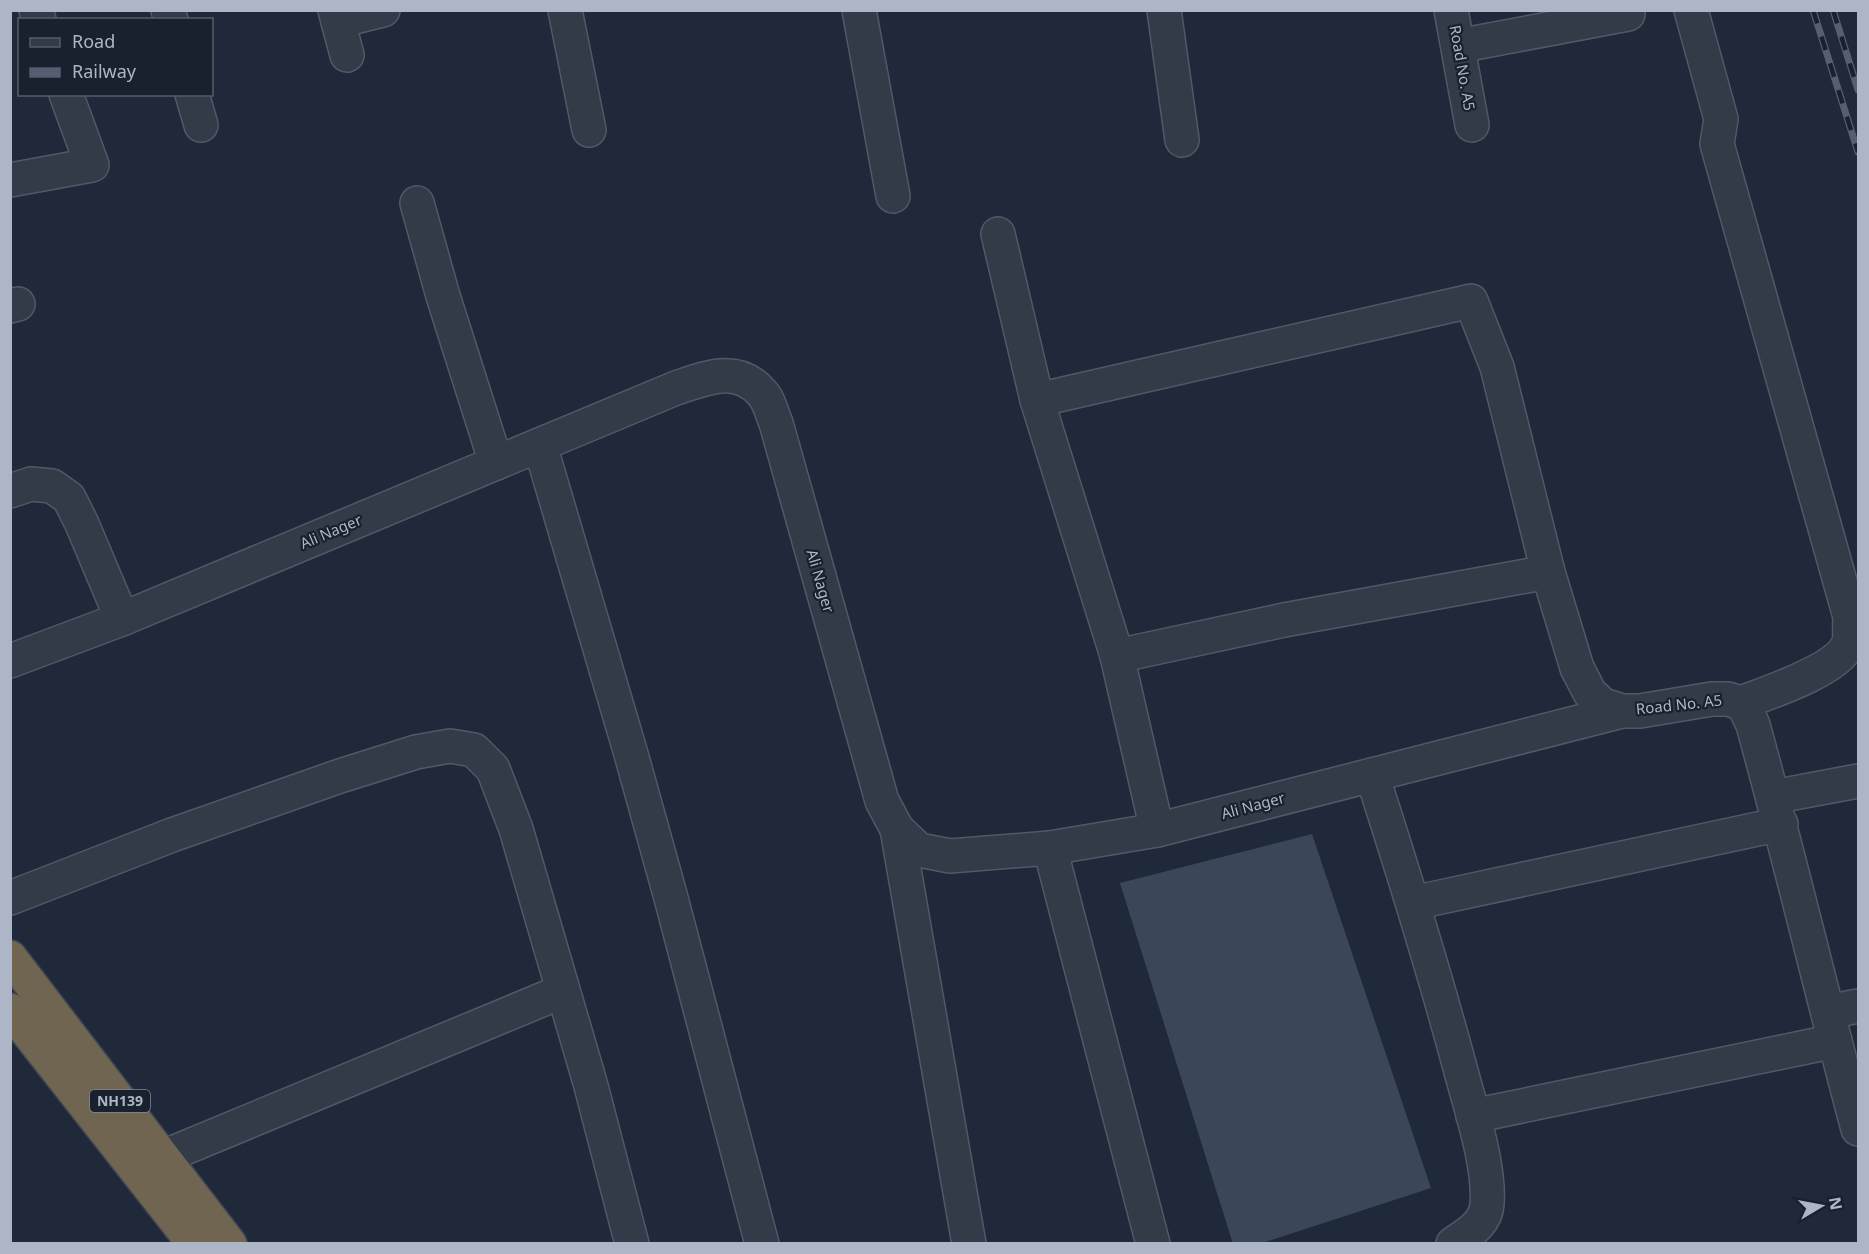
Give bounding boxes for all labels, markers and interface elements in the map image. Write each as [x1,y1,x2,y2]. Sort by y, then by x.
legend [18,18,213,96]
street label: Road No. A5 [1446,23,1480,112]
text: Road [72,29,115,53]
text: Railway [72,59,137,83]
street label: Ali Nager [297,509,364,553]
street label: Ali Nager [802,547,840,615]
street label: Road No. A5 [1635,690,1723,718]
street label: Ali Nager [1219,787,1287,823]
road number: NH139 [90,1090,150,1112]
north arrow [1791,1176,1851,1236]
text: N [1824,1195,1848,1212]

